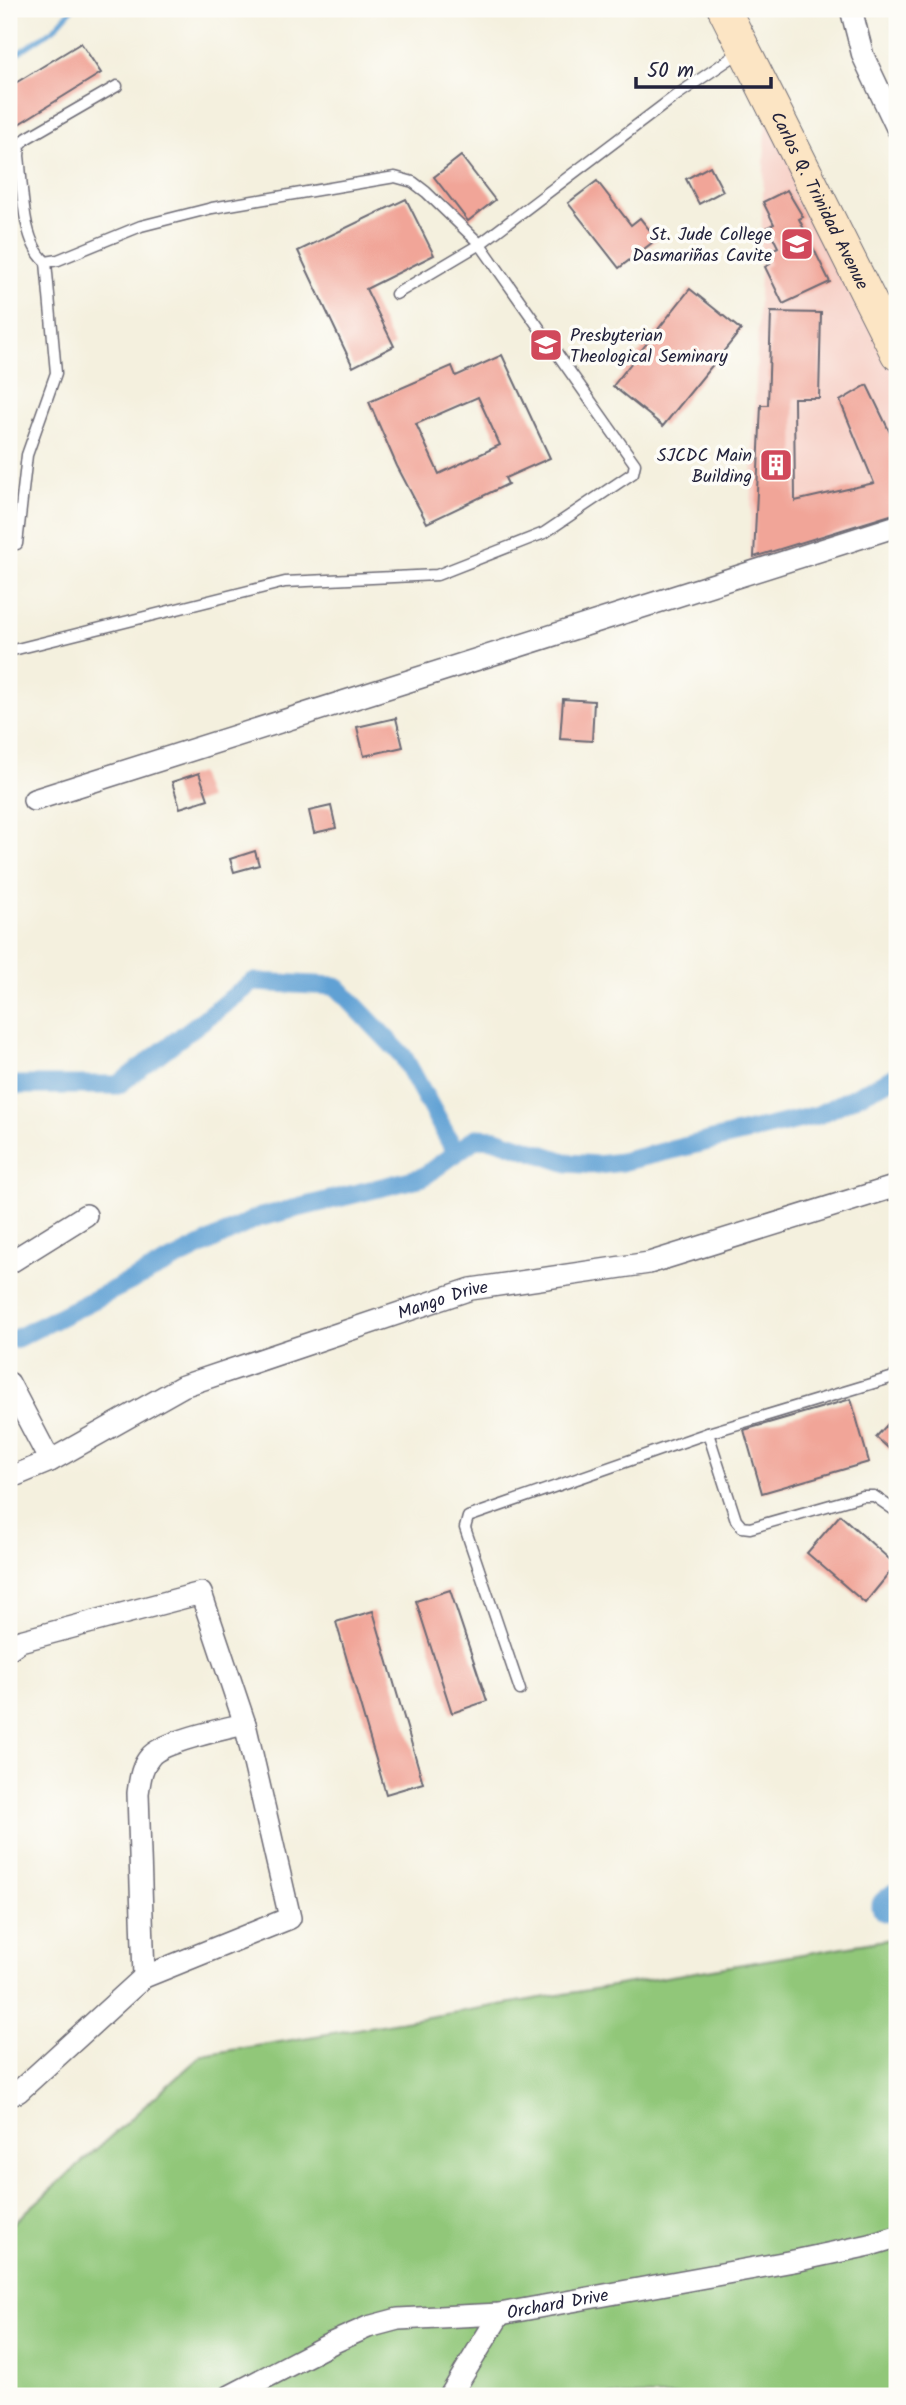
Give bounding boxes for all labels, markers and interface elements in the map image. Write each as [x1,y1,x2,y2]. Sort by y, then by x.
scale bar [636,46,771,90]
text: 50 m [647,55,694,88]
street label: Carlos Q. Trinidad Avenue [762,107,876,295]
place label: St. Jude College Dasmariñas Cavite [632,221,772,271]
school or university icon: St. Jude College Dasmariñas Cavite [778,225,816,263]
place label: Presbyterian Theological Seminary [570,322,728,372]
school or university icon: Presbyterian Theological Seminary [527,326,565,364]
place label: SJCDC Main Building [657,442,752,492]
building icon: SJCDC Main Building [757,446,795,484]
street label: Mango Drive [394,1274,490,1329]
street label: Orchard Drive [505,2282,611,2328]

